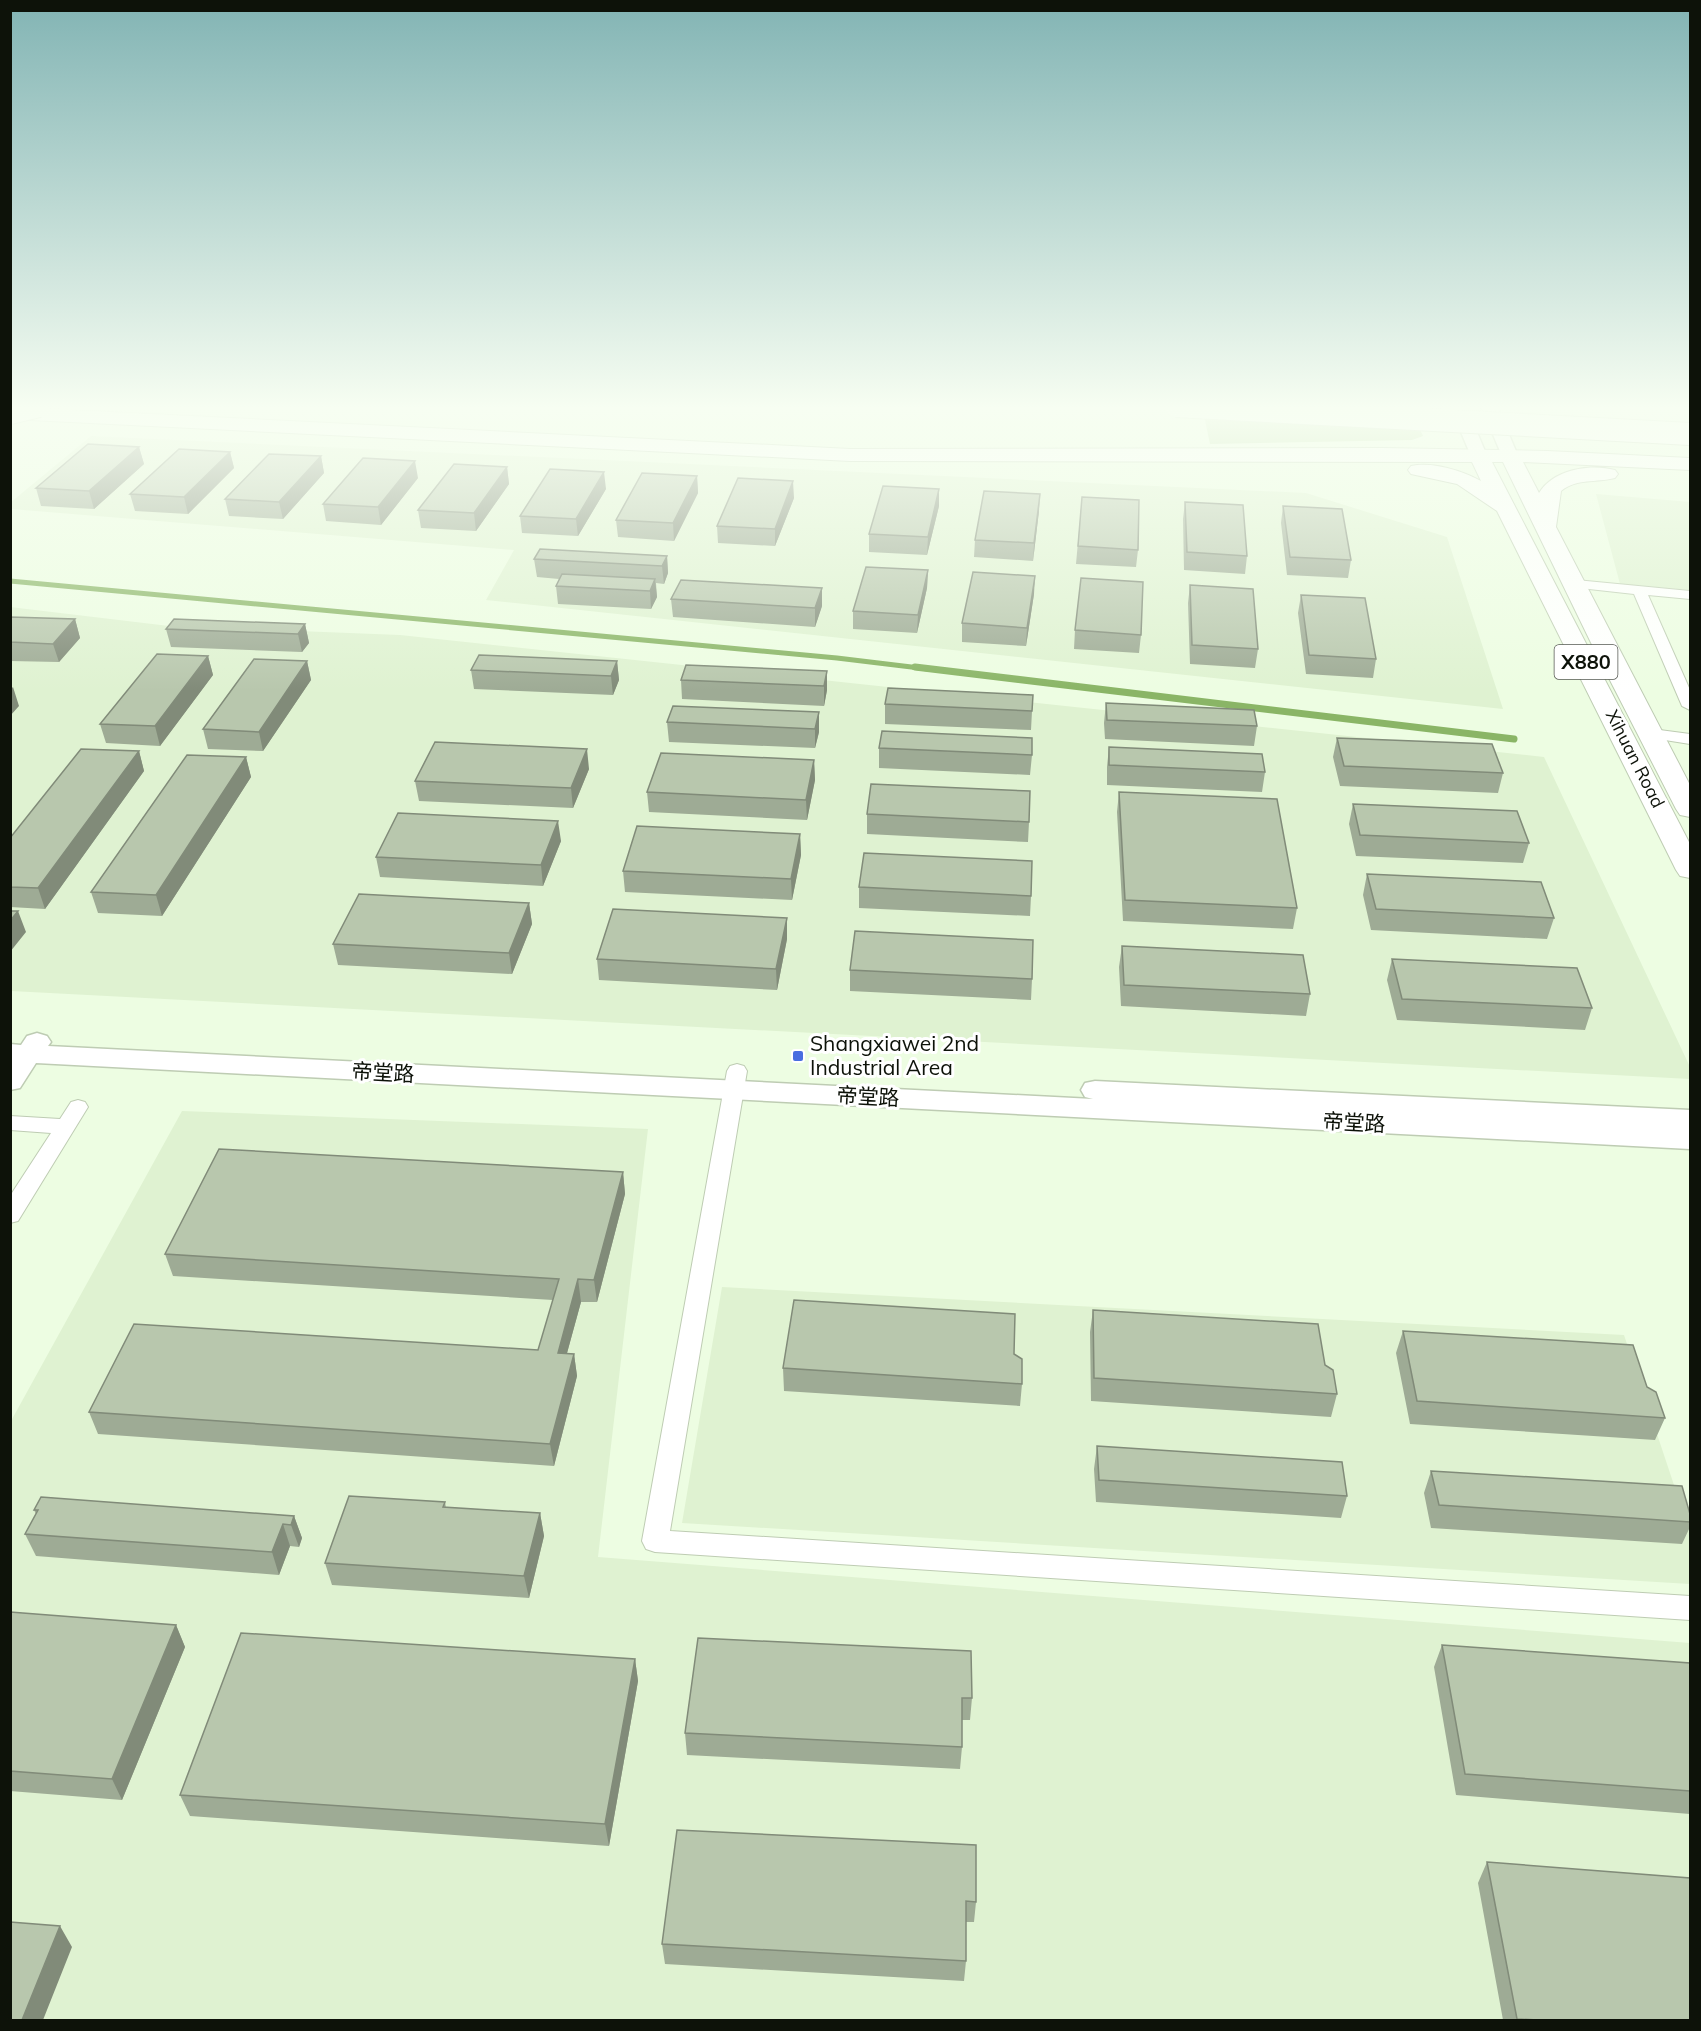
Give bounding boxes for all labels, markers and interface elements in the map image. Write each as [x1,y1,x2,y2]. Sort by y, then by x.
road number: X880 [1554,645,1618,679]
street label: Xihuan Road [1601,706,1670,812]
place label: Shangxiawei 2nd Industrial Area [810,1030,979,1080]
marker: Shangxiawei 2nd Industrial Area [791,1049,805,1063]
street label: 帝堂路 [351,1057,415,1087]
street label: 帝堂路 [836,1081,900,1111]
street label: 帝堂路 [1322,1107,1386,1137]

